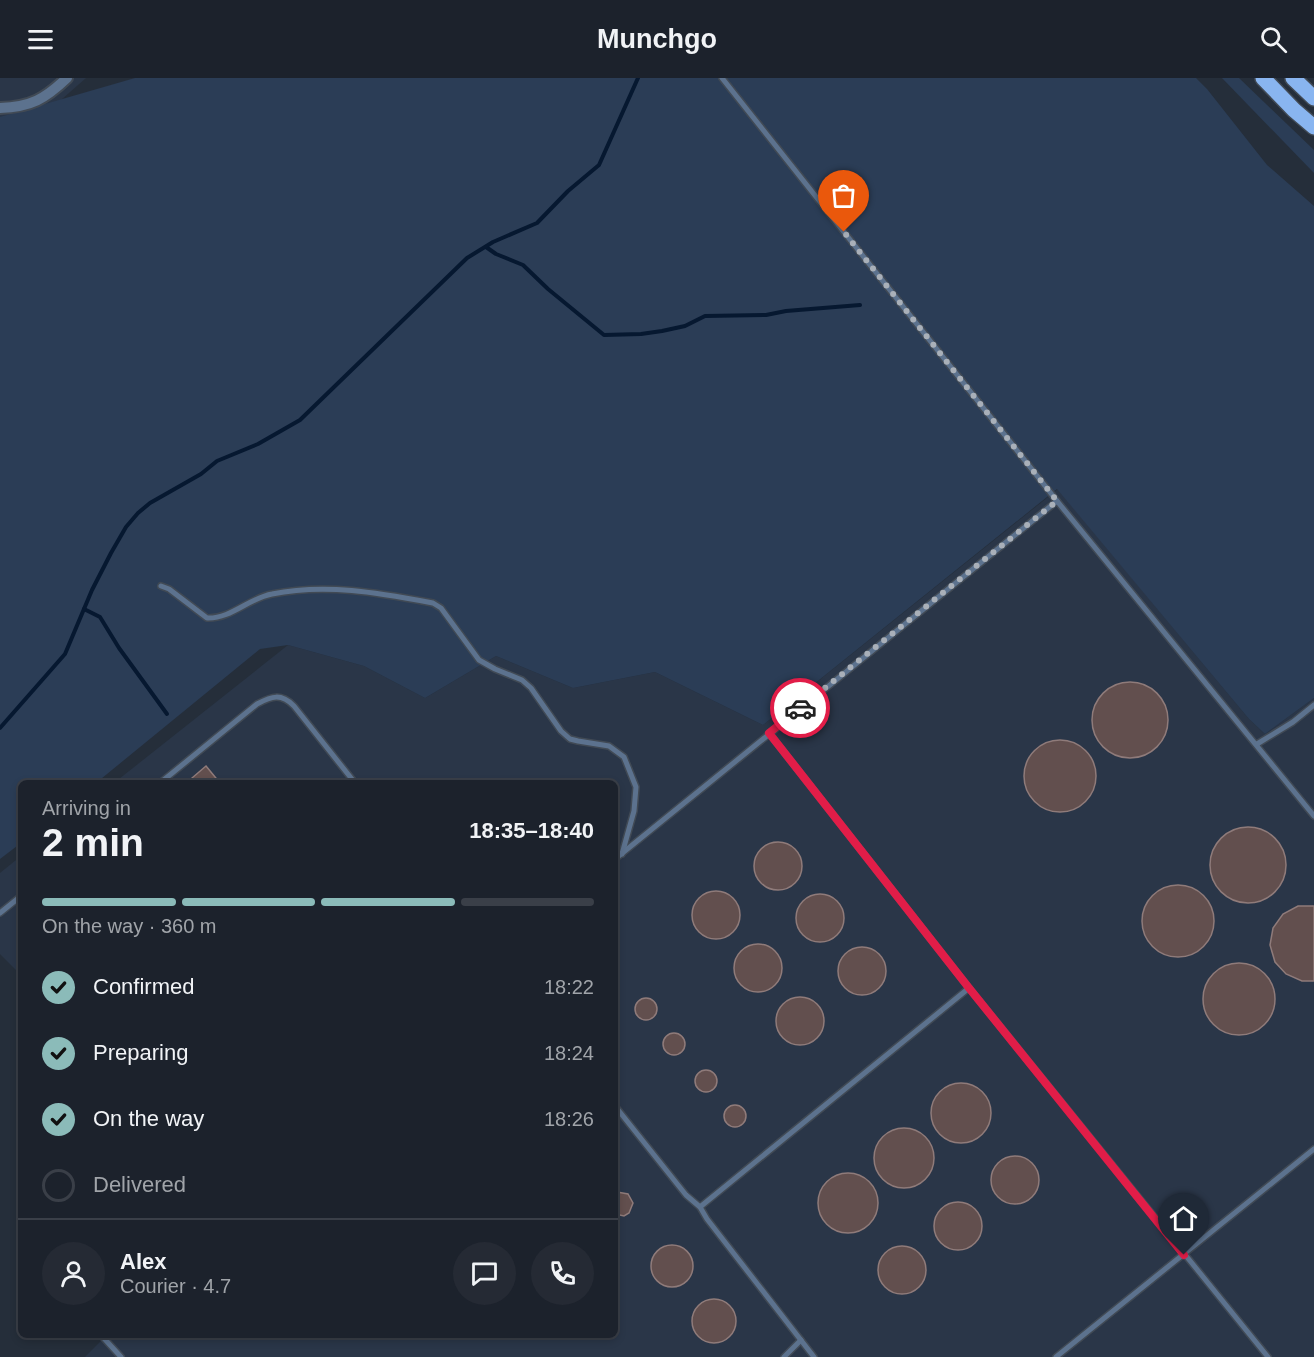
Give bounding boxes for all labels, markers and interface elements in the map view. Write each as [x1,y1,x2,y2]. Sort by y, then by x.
icon: menu [24,23,57,56]
icon: search [1257,23,1290,56]
text: Munchgo [597,24,717,54]
pin [818,170,869,232]
icon: bag [827,179,860,212]
courier [770,678,830,738]
icon: car [784,692,817,725]
text: Arriving in [42,797,131,819]
text: 18:35–18:40 [469,818,594,843]
text: 2 min [42,821,144,864]
text: On the way · 360 m [42,915,217,937]
icon: check [42,971,75,1004]
text: Confirmed [93,974,194,999]
text: 18:22 [544,976,594,998]
icon: check [42,1037,75,1070]
text: Preparing [93,1040,188,1065]
text: 18:24 [544,1042,594,1064]
icon: check [42,1103,75,1136]
text: On the way [93,1106,204,1131]
text: 18:26 [544,1108,594,1130]
text: Delivered [93,1172,186,1197]
pin [1158,1193,1209,1255]
icon: home [1167,1202,1200,1235]
button: person [42,1242,105,1305]
button: chat [453,1242,516,1305]
button: phone [531,1242,594,1305]
text: Alex [120,1249,166,1274]
text: Courier · 4.7 [120,1275,231,1297]

